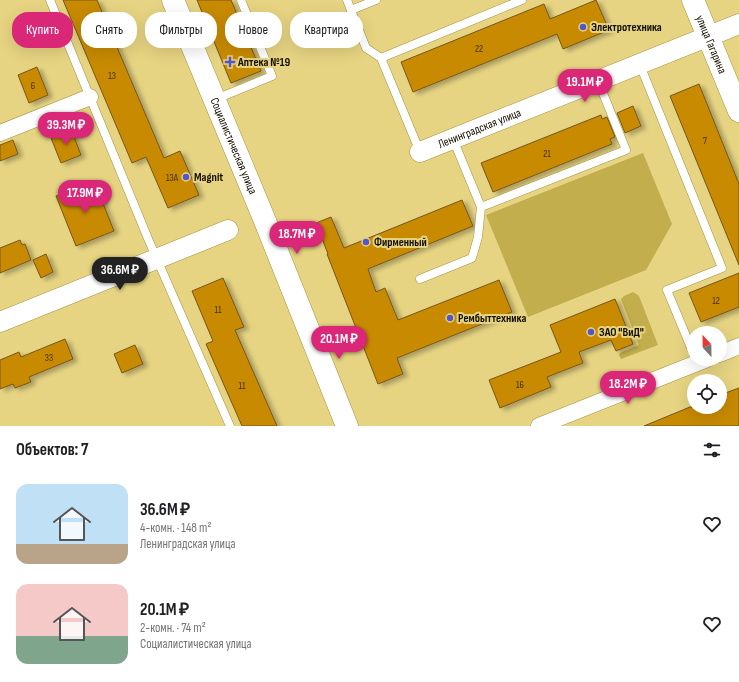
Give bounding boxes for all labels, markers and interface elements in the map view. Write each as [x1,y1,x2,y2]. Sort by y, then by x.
chip: Купить [12,12,73,48]
chip: Снять [81,12,137,48]
chip: Фильтры [145,12,217,48]
chip: Новое [225,12,282,48]
chip: Квартира [290,12,363,48]
street label: улица Гагарина [692,13,730,76]
place label: Электротехника [591,20,662,35]
marker: Электротехника [578,22,588,32]
house number: 22 [475,43,483,55]
place label: Аптека №19 [237,55,290,70]
marker: Аптека №19 [225,57,235,67]
pin: 19.1M ₽ [548,69,622,103]
house number: 13 [108,70,116,82]
text: 19.1M ₽ [566,74,604,90]
house number: 6 [31,80,35,92]
street label: Социалистическая улица [207,96,260,197]
street label: Ленинградская улица [436,105,524,152]
pin: 39.3M ₽ [29,112,103,146]
text: 39.3M ₽ [47,117,85,133]
house number: 7 [703,135,707,147]
house number: 21 [543,148,551,160]
place label: Magnit [194,170,223,185]
house number: 13А [166,172,179,184]
marker: Magnit [181,172,191,182]
pin: 17.9M ₽ [48,180,122,214]
text: 17.9M ₽ [67,185,103,201]
pin: 18.7M ₽ [260,221,334,255]
text: 18.7M ₽ [278,226,316,242]
place label: Фирменный [374,235,427,250]
marker: Фирменный [361,237,371,247]
pin: 36.6M ₽ [83,257,157,291]
text: 36.6M ₽ [101,262,139,278]
house number: 12 [712,295,720,307]
house number: 11 [215,304,222,316]
place label: Рембыттехника [458,311,526,326]
marker: Рембыттехника [445,313,455,323]
place label: ЗАО "ВиД" [599,325,644,340]
pin: 20.1M ₽ [302,326,376,360]
north arrow [687,326,727,366]
map controls [687,326,727,414]
marker: ЗАО "ВиД" [586,327,596,337]
text: 20.1M ₽ [320,331,358,347]
house number: 33 [45,352,53,364]
pin: 18.2M ₽ [591,371,665,405]
button: locate [687,374,727,414]
text: 18.2M ₽ [609,376,647,392]
house number: 16 [516,379,524,391]
house number: 11 [239,380,246,392]
icon: filters [701,439,723,461]
text: Объектов: 7 [16,440,88,460]
icon: home [48,500,96,548]
text: 36.6M ₽ [140,500,190,520]
icon: heart [701,513,723,535]
text: 4-комн. · 148 m² [140,520,212,536]
text: Ленинградская улица [140,536,235,552]
icon: home [48,600,96,648]
text: 20.1M ₽ [140,600,189,620]
icon: heart [701,613,723,635]
text: 2-комн. · 74 m² [140,620,206,636]
text: Социалистическая улица [140,636,252,652]

